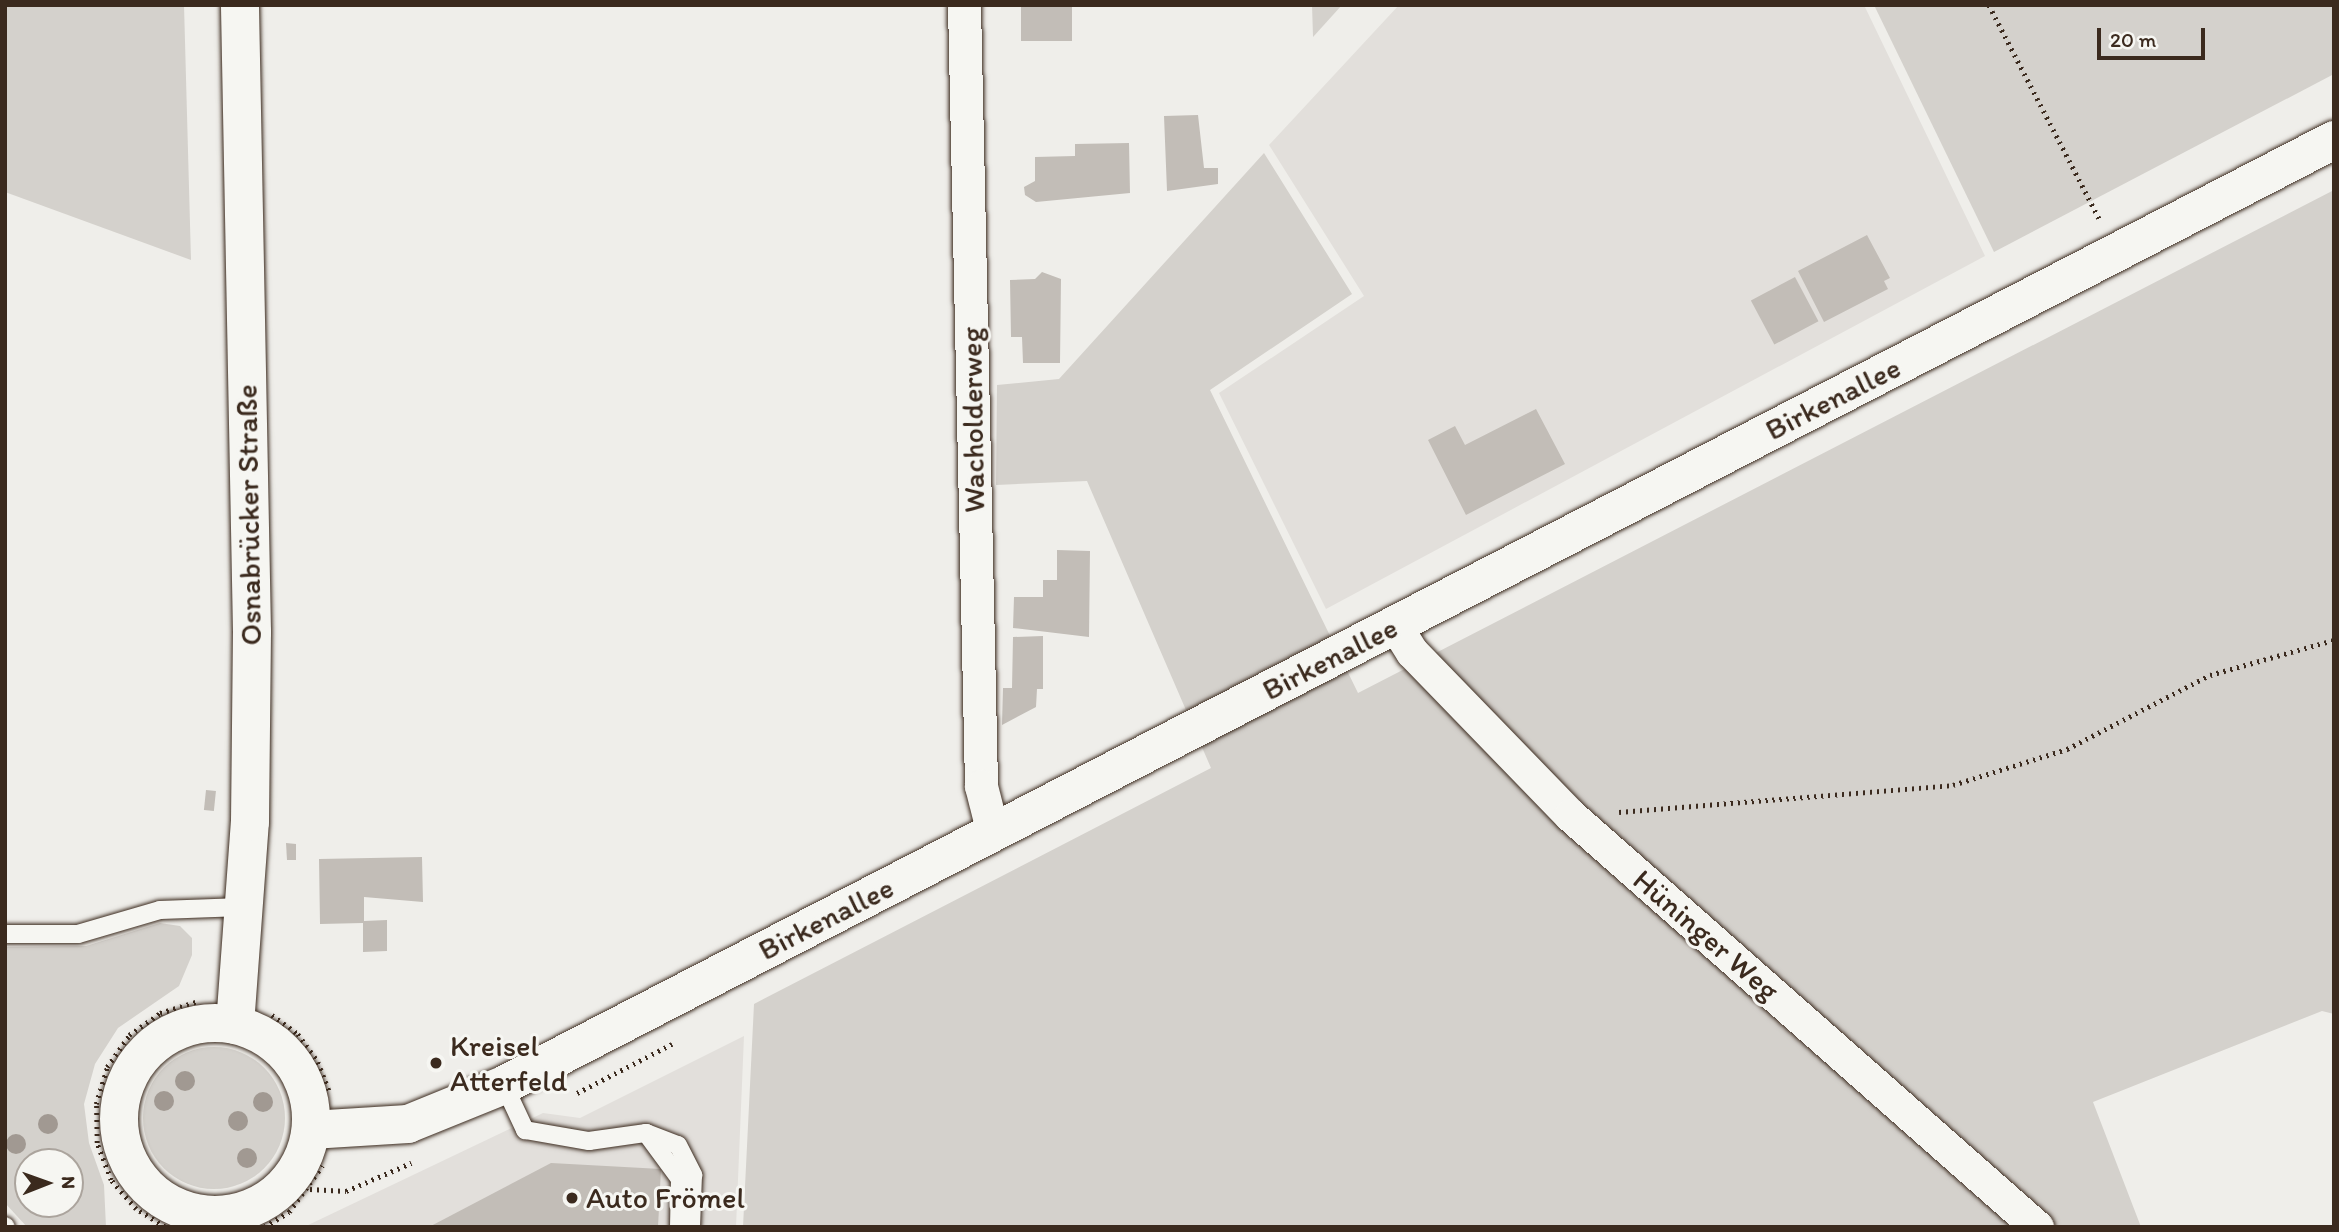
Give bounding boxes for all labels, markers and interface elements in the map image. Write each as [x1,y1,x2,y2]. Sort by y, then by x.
scale bar [2101,14,2210,58]
text: 20 m [2110,27,2156,52]
street label: Wacholderweg [953,327,993,513]
street label: Birkenallee [1759,350,1907,448]
street label: Osnabrücker Straße [229,384,269,646]
street label: Birkenallee [1256,610,1404,708]
street label: Hüninger Weg [1626,862,1786,1008]
street label: Birkenallee [752,870,900,968]
place label: Kreisel Atterfeld [450,1028,567,1098]
marker: Kreisel Atterfeld [428,1055,444,1071]
north arrow [14,1148,84,1218]
text: N [57,1176,80,1189]
place label: Auto Frömel [586,1180,744,1216]
marker: Auto Frömel [564,1190,580,1206]

